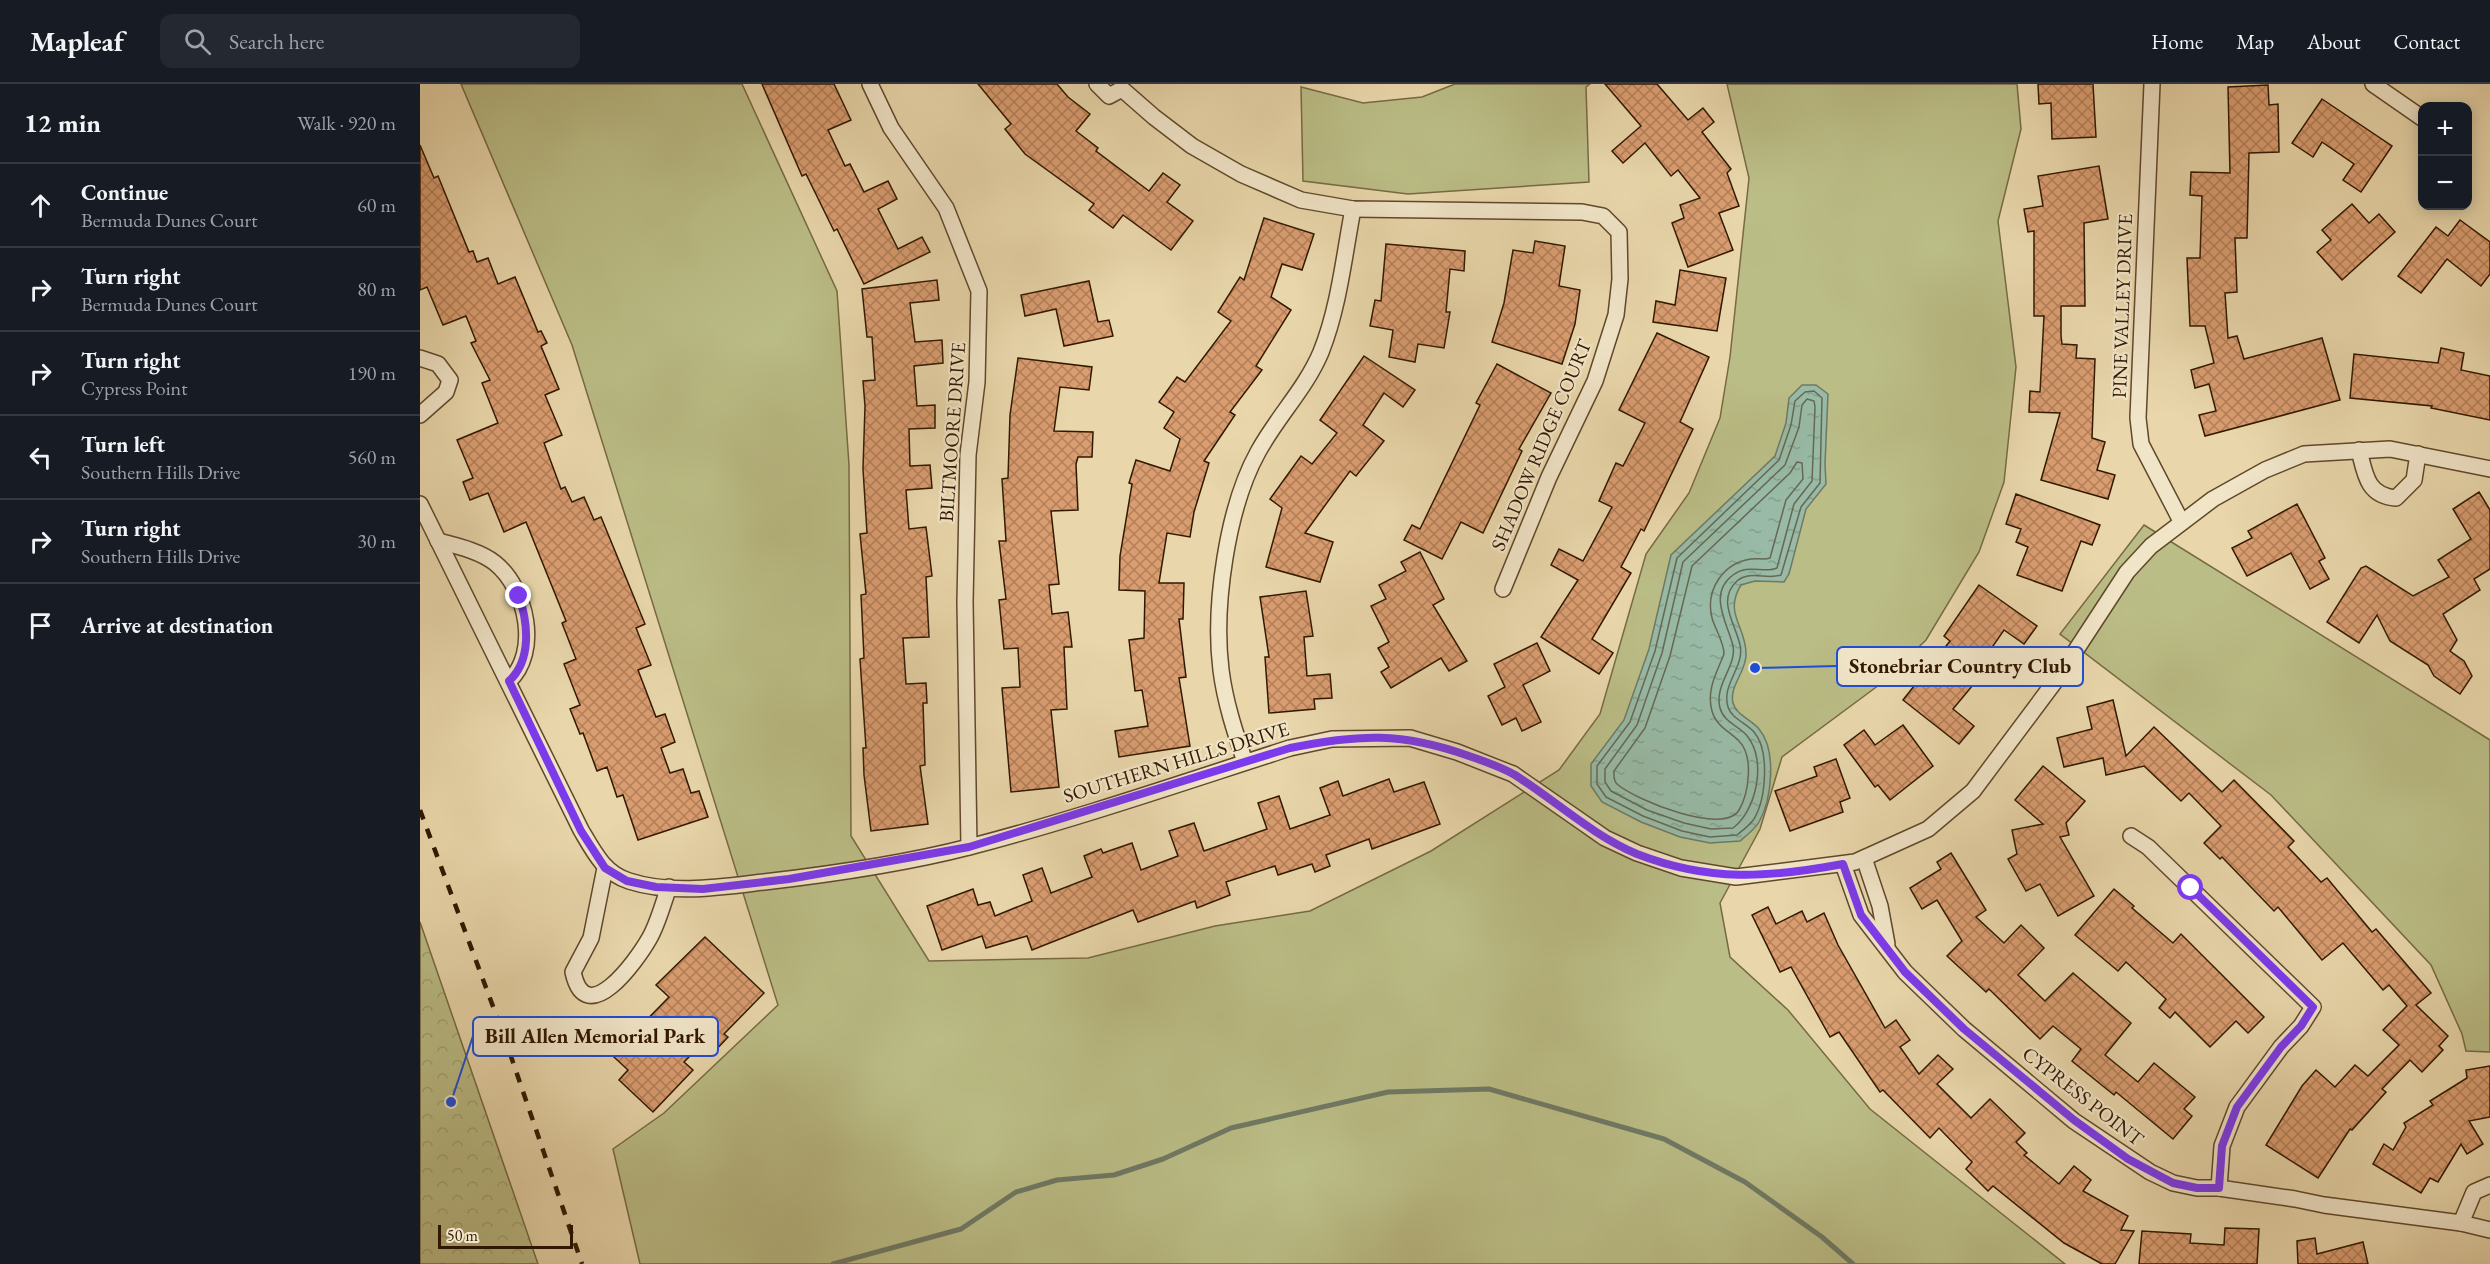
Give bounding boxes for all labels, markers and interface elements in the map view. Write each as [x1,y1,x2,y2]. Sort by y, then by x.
search box [160,14,580,68]
text: Mapleaf [30,23,124,59]
icon: search [181,25,214,58]
text: Search here [229,27,324,56]
text: Home [2151,28,2203,55]
text: Map [2236,28,2274,55]
text: About [2307,28,2360,55]
text: Contact [2393,28,2460,55]
map controls [2418,102,2472,210]
button: + [2418,102,2472,156]
text: 12 min [24,106,101,140]
text: Walk · 920 m [297,110,396,136]
button: − [2418,156,2472,210]
text: Continue [81,178,168,207]
icon: ahead [24,189,57,222]
text: 60 m [357,192,396,218]
text: Bermuda Dunes Court [81,207,257,233]
street label: PINE VALLEY DRIVE [2106,213,2138,399]
text: Turn right [81,262,180,291]
icon: right [24,273,57,306]
text: 80 m [357,276,396,302]
text: Bermuda Dunes Court [81,291,257,317]
street label: SHADOW RIDGE COURT [1485,335,1598,555]
street label: BILTMOORE DRIVE [933,341,971,523]
text: Turn right [81,346,180,375]
icon: right [24,357,57,390]
text: 190 m [348,360,396,386]
text: Cypress Point [81,375,187,401]
text: Turn left [81,430,165,459]
icon: left [24,441,57,474]
text: 560 m [348,444,396,470]
text: Southern Hills Drive [81,459,240,485]
text: Turn right [81,514,180,543]
icon: right [24,525,57,558]
text: 30 m [357,528,396,554]
text: Southern Hills Drive [81,543,240,569]
route end [505,582,531,608]
icon: arrive [24,609,57,642]
text: Arrive at destination [81,611,273,640]
callout: Stonebriar Country Club [1837,647,2083,686]
text: Stonebriar Country Club [1849,652,2071,679]
street label: SOUTHERN HILLS DRIVE [1060,715,1292,809]
route start [2177,874,2203,900]
callout: Bill Allen Memorial Park [473,1017,718,1056]
text: Bill Allen Memorial Park [485,1022,706,1049]
street label: CYPRESS POINT [2017,1040,2150,1152]
scale bar [438,1222,573,1250]
text: 50 m [447,1225,478,1246]

